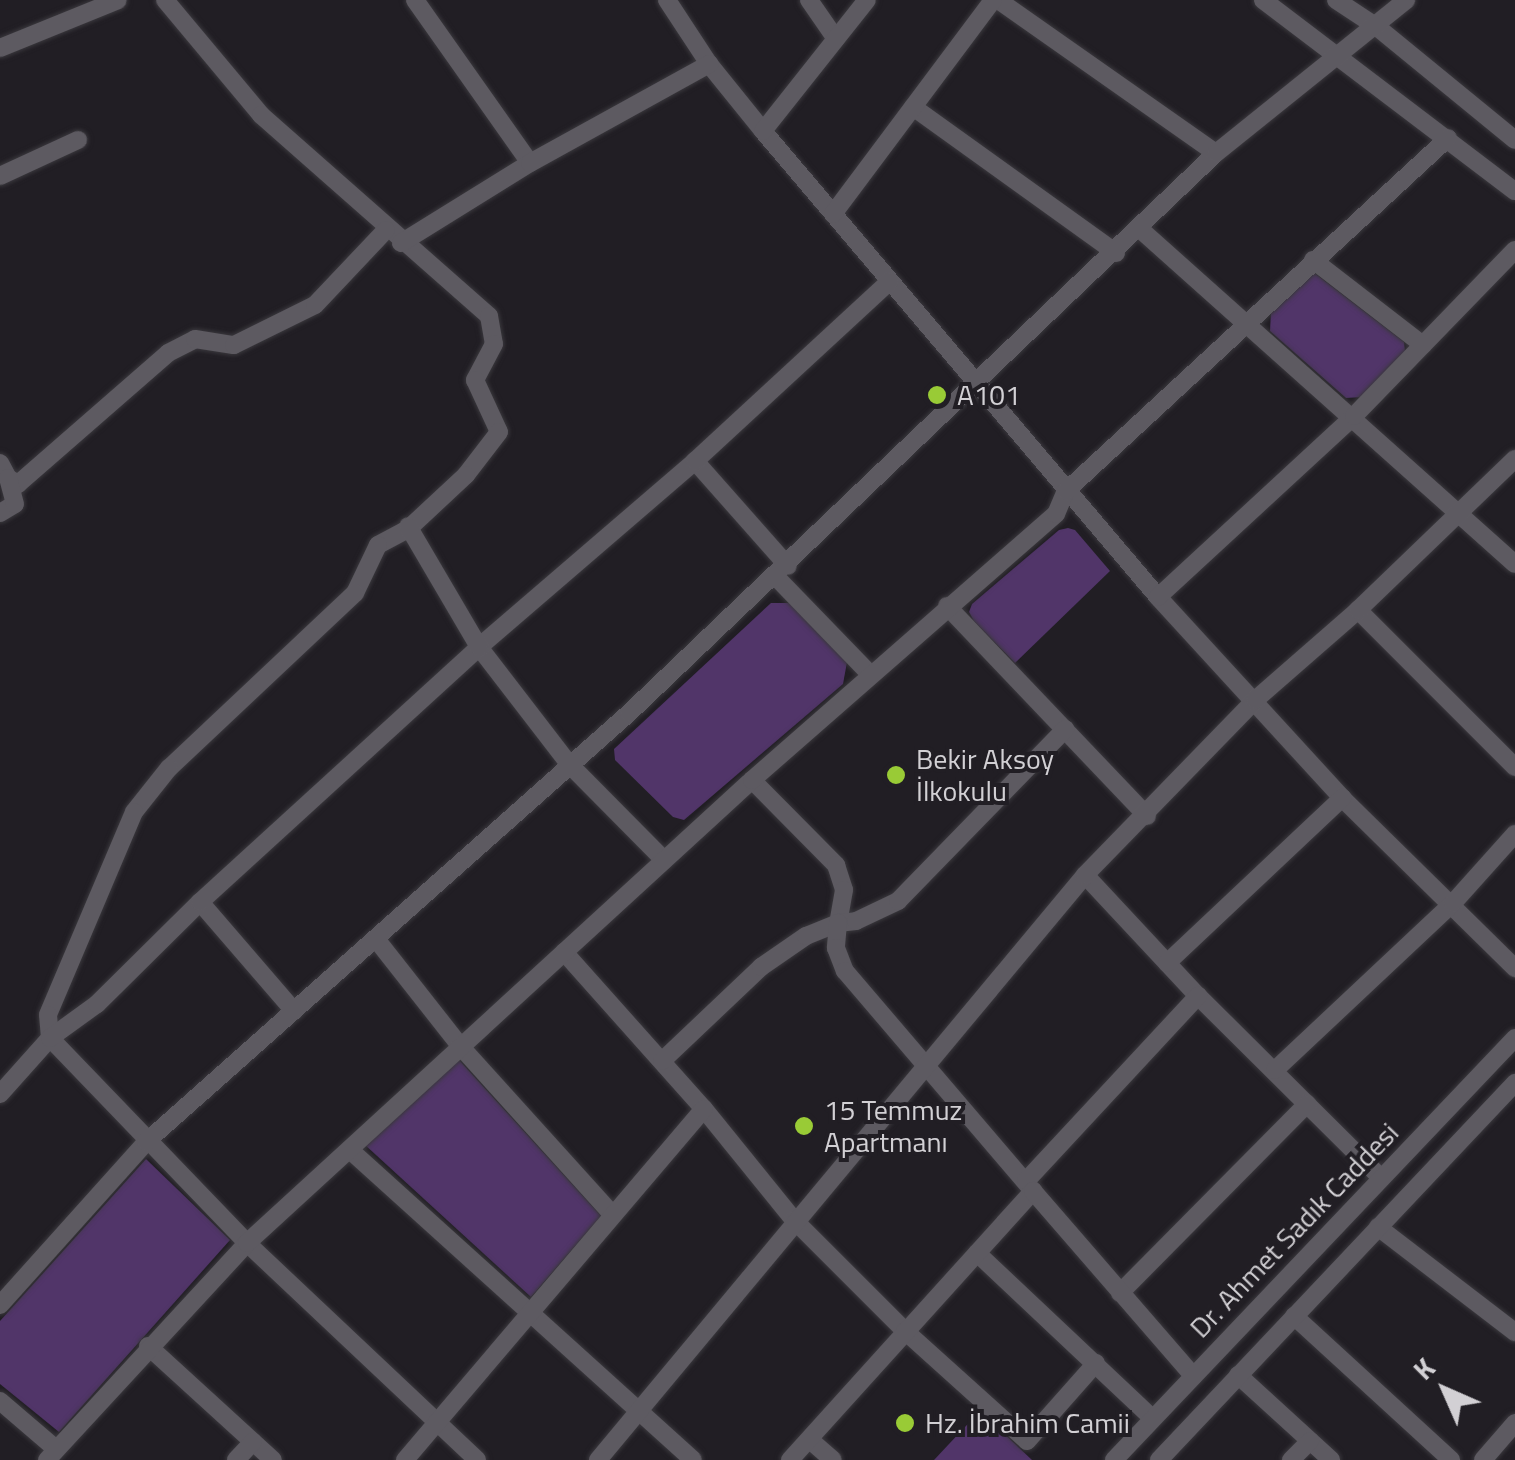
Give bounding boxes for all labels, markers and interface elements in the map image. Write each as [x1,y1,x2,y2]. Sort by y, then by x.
place label: A101 [957,378,1021,412]
marker: A101 [926,384,948,406]
place label: Bekir Aksoy İlkokulu [916,742,1054,808]
marker: Bekir Aksoy İlkokulu [885,764,907,786]
place label: 15 Temmuz Apartmanı [824,1093,962,1159]
marker: 15 Temmuz Apartmanı [793,1115,815,1137]
street label: Dr. Ahmet Sadık Caddesi [1183,1116,1405,1344]
north arrow [1395,1340,1495,1440]
text: K [1402,1347,1445,1390]
place label: Hz. İbrahim Camii [925,1406,1130,1440]
marker: Hz. İbrahim Camii [894,1412,916,1434]

